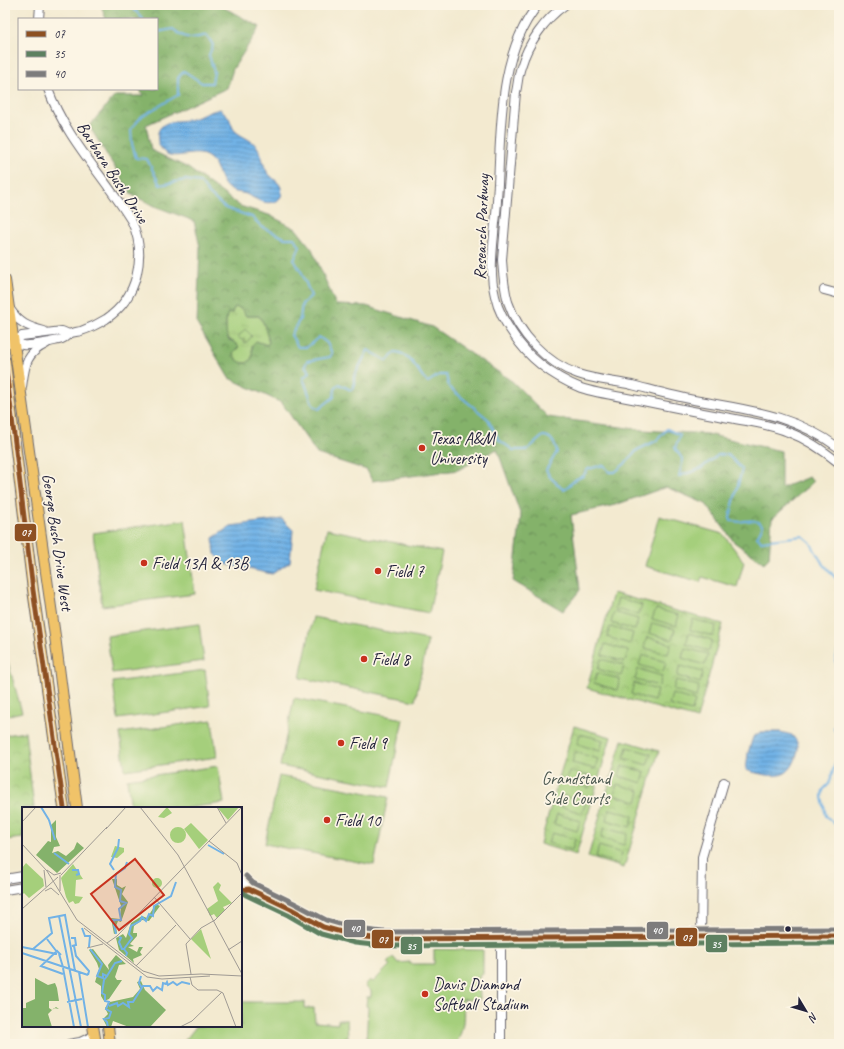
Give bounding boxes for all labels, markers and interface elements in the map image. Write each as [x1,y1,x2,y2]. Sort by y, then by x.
legend [18,18,158,90]
text: 07 [54,26,65,42]
text: 35 [54,46,65,62]
text: 40 [54,66,66,82]
street label: Barbara Bush Drive [72,118,154,228]
street label: Research Parkway [469,173,494,280]
place label: Texas A&M University [430,428,496,469]
marker: Texas A&M University [417,443,427,453]
street label: George Bush Drive West [37,472,78,614]
line badge: 07 [14,523,37,542]
text: 07 [21,525,32,539]
place label: Field 13A & 13B [152,553,249,574]
marker: Field 13A & 13B [139,558,149,568]
place label: Field 7 [386,561,425,582]
marker: Field 7 [373,566,383,576]
place label: Field 8 [372,649,412,670]
marker: Field 8 [359,654,369,664]
place label: Field 9 [349,733,388,754]
marker: Field 9 [336,738,346,748]
park label: Grandstand Side Courts [542,768,613,809]
inset map [22,807,242,1027]
place label: Field 10 [335,810,382,831]
marker: Field 10 [322,815,332,825]
line badge: 40 [343,919,366,938]
text: 40 [350,921,361,935]
line badge: 40 [646,921,669,940]
text: 40 [652,923,663,937]
unlabelled marker [783,924,793,934]
line badge: 07 [675,927,698,947]
line badge: 07 [371,929,394,949]
text: 07 [682,930,693,944]
text: 07 [378,932,389,946]
line badge: 35 [705,934,728,953]
line badge: 35 [400,936,423,955]
text: 35 [711,937,722,951]
text: 35 [406,939,417,953]
place label: Davis Diamond Softball Stadium [433,974,528,1015]
marker: Davis Diamond Softball Stadium [420,989,430,999]
north arrow [786,991,826,1031]
text: N [805,1010,821,1026]

